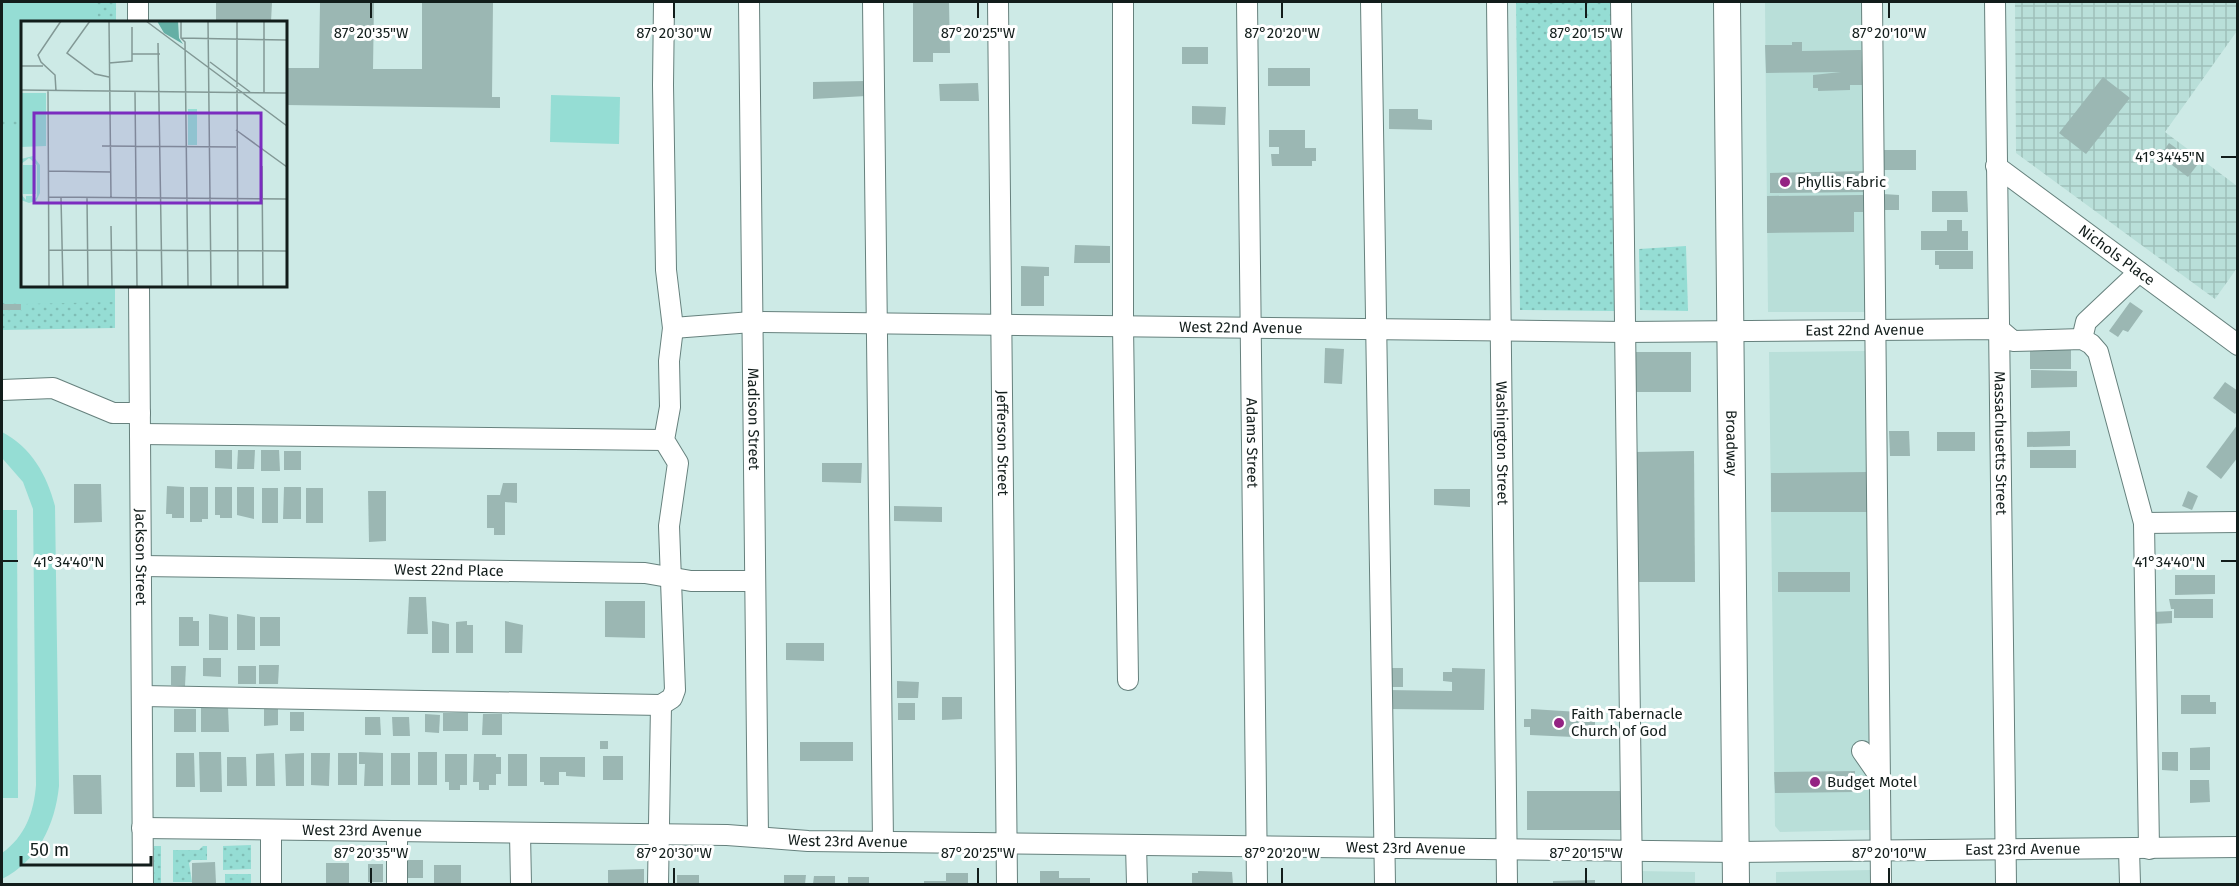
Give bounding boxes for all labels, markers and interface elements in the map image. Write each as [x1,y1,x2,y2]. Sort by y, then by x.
inset map [21,21,286,286]
text: 87°20'35"W [334,24,409,42]
text: 87°20'30"W [636,24,712,42]
text: 87°20'25"W [941,24,1016,42]
text: 87°20'20"W [1244,24,1320,42]
text: 87°20'15"W [1549,24,1623,42]
text: 87°20'10"W [1852,24,1927,42]
text: 41°34'45"N [2135,148,2205,166]
place label: Phyllis Fabric [1797,173,1886,191]
marker: Phyllis Fabric [1778,175,1792,189]
street label: Nichols Place [2075,221,2158,289]
street label: West 22nd Avenue [1179,318,1303,337]
street label: East 22nd Avenue [1805,321,1924,340]
street label: Madison Street [744,368,763,471]
street label: Massachusetts Street [1991,371,2010,516]
street label: Washington Street [1492,381,1512,506]
street label: Jefferson Street [993,390,1012,497]
street label: Adams Street [1242,398,1262,489]
street label: Broadway [1722,410,1741,477]
street label: Jackson Street [131,509,150,606]
text: 41°34'40"N [33,553,105,571]
text: 41°34'40"N [2134,553,2206,571]
street label: West 22nd Place [394,561,504,580]
place label: Faith Tabernacle Church of God [1571,705,1683,740]
marker: Faith Tabernacle Church of God [1552,716,1566,730]
place label: Budget Motel [1827,773,1918,791]
marker: Budget Motel [1808,775,1822,789]
street label: West 23rd Avenue [302,821,422,840]
scale bar [21,829,152,867]
street label: West 23rd Avenue [787,831,908,851]
street label: West 23rd Avenue [1346,838,1466,858]
text: 50 m [30,839,69,861]
street label: East 23rd Avenue [1965,840,2080,859]
text: 87°20'35"W [334,844,409,862]
text: 87°20'30"W [636,844,712,862]
text: 87°20'25"W [941,844,1016,862]
text: 87°20'20"W [1244,844,1320,862]
text: 87°20'15"W [1549,844,1623,862]
text: 87°20'10"W [1852,844,1927,862]

